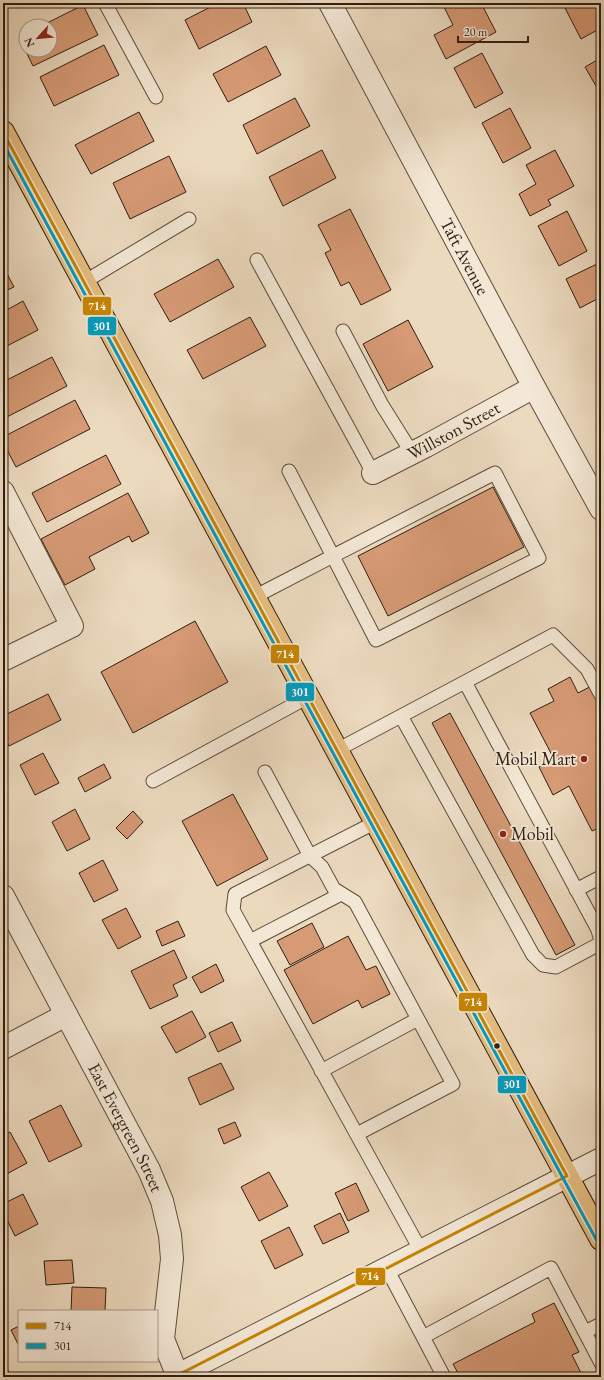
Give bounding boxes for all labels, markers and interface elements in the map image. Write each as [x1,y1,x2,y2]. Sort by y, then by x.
north arrow [18,18,58,58]
scale bar [458,18,528,44]
text: 20 m [464,24,488,40]
text: N [21,35,37,50]
street label: Taft Avenue [435,214,495,299]
line badge: 714 [82,296,112,316]
text: 714 [88,299,106,313]
line badge: 301 [87,316,117,336]
text: 301 [93,319,111,333]
street label: Willston Street [403,396,504,465]
line badge: 714 [270,644,300,664]
text: 714 [276,647,294,661]
line badge: 301 [285,682,315,702]
text: 301 [291,685,309,699]
place label: Mobil Mart [495,747,576,770]
marker: Mobil Mart [579,754,589,764]
place label: Mobil [511,822,554,845]
marker: Mobil [498,829,508,839]
line badge: 714 [458,992,488,1012]
text: 714 [464,995,482,1009]
unlabelled marker [492,1041,502,1051]
street label: East Evergreen Street [83,1059,169,1196]
line badge: 301 [497,1075,527,1094]
text: 301 [503,1077,521,1091]
line badge: 714 [355,1267,386,1286]
text: 714 [361,1269,379,1283]
legend [18,1310,158,1362]
text: 714 [54,1318,72,1334]
text: 301 [54,1338,72,1354]

